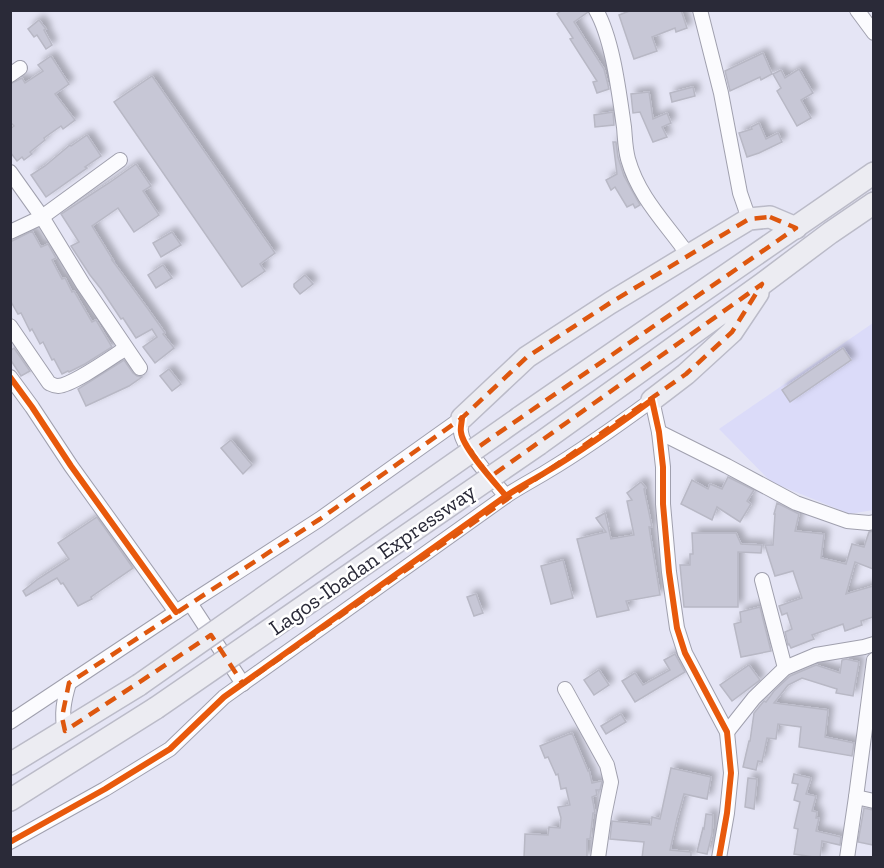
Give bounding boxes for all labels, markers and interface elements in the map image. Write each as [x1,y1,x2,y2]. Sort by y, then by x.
street label: Lagos-Ibadan Expressway [264,477,481,641]

